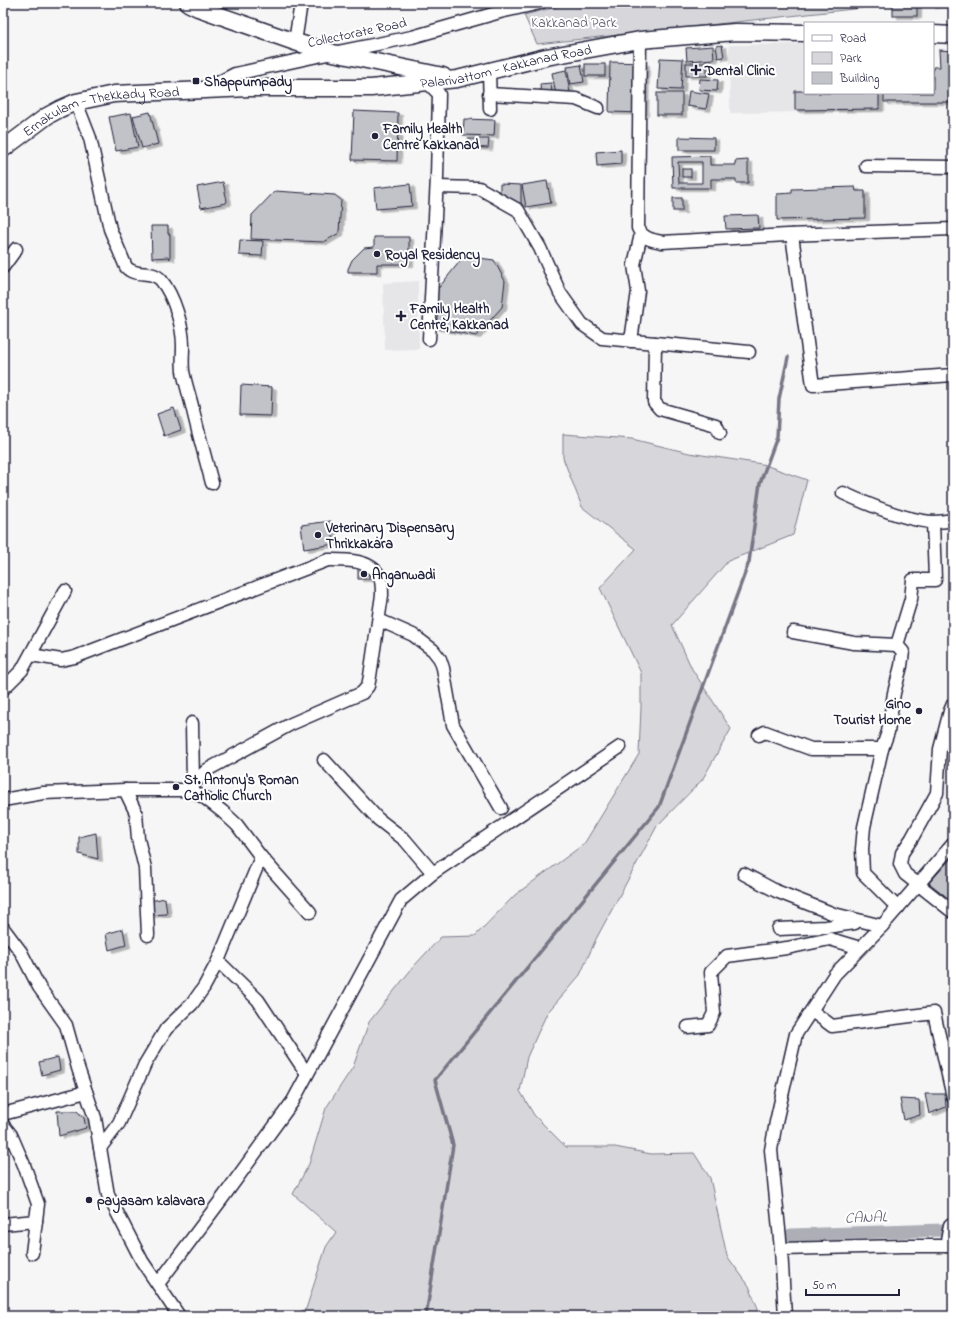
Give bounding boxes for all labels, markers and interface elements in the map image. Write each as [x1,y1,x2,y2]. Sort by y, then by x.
street label: Collectorate Road [306,13,409,54]
park label: Kakkanad Park [531,13,618,34]
legend [804,22,934,94]
text: Road [840,30,866,48]
street label: Palarivattom - Kakkanad Road [419,40,594,95]
text: Park [840,50,862,68]
place label: Dental Clinic [704,61,776,82]
marker: Dental Clinic [690,64,702,76]
text: Building [839,70,879,89]
place label: Shappumpady [204,72,292,95]
marker: Shappumpady [191,76,201,86]
street label: Ernakulam - Thekkady Road [19,82,180,143]
place label: Family Health Centre Kakkanad [382,119,479,156]
marker: Family Health Centre Kakkanad [370,131,380,141]
place label: Royal Residency [384,245,480,268]
marker: Royal Residency [372,249,382,259]
place label: Family Health Centre, Kakkanad [409,299,509,336]
marker: Family Health Centre, Kakkanad [395,310,407,322]
place label: Veterinary Dispensary Thrikkakara [325,518,455,555]
marker: Veterinary Dispensary Thrikkakara [313,530,323,540]
place label: Anganwadi [372,565,436,588]
marker: Anganwadi [359,569,369,579]
place label: Gino Tourist Home [834,694,912,731]
marker: Gino Tourist Home [914,706,924,716]
place label: St. Antony's Roman Catholic Church [184,770,299,807]
marker: St. Antony's Roman Catholic Church [171,782,181,792]
place label: payasam kalavara [97,1191,205,1214]
marker: payasam kalavara [84,1195,94,1205]
water label: CANAL [844,1206,888,1230]
scale bar [806,1271,899,1297]
text: 50 m [812,1277,836,1295]

